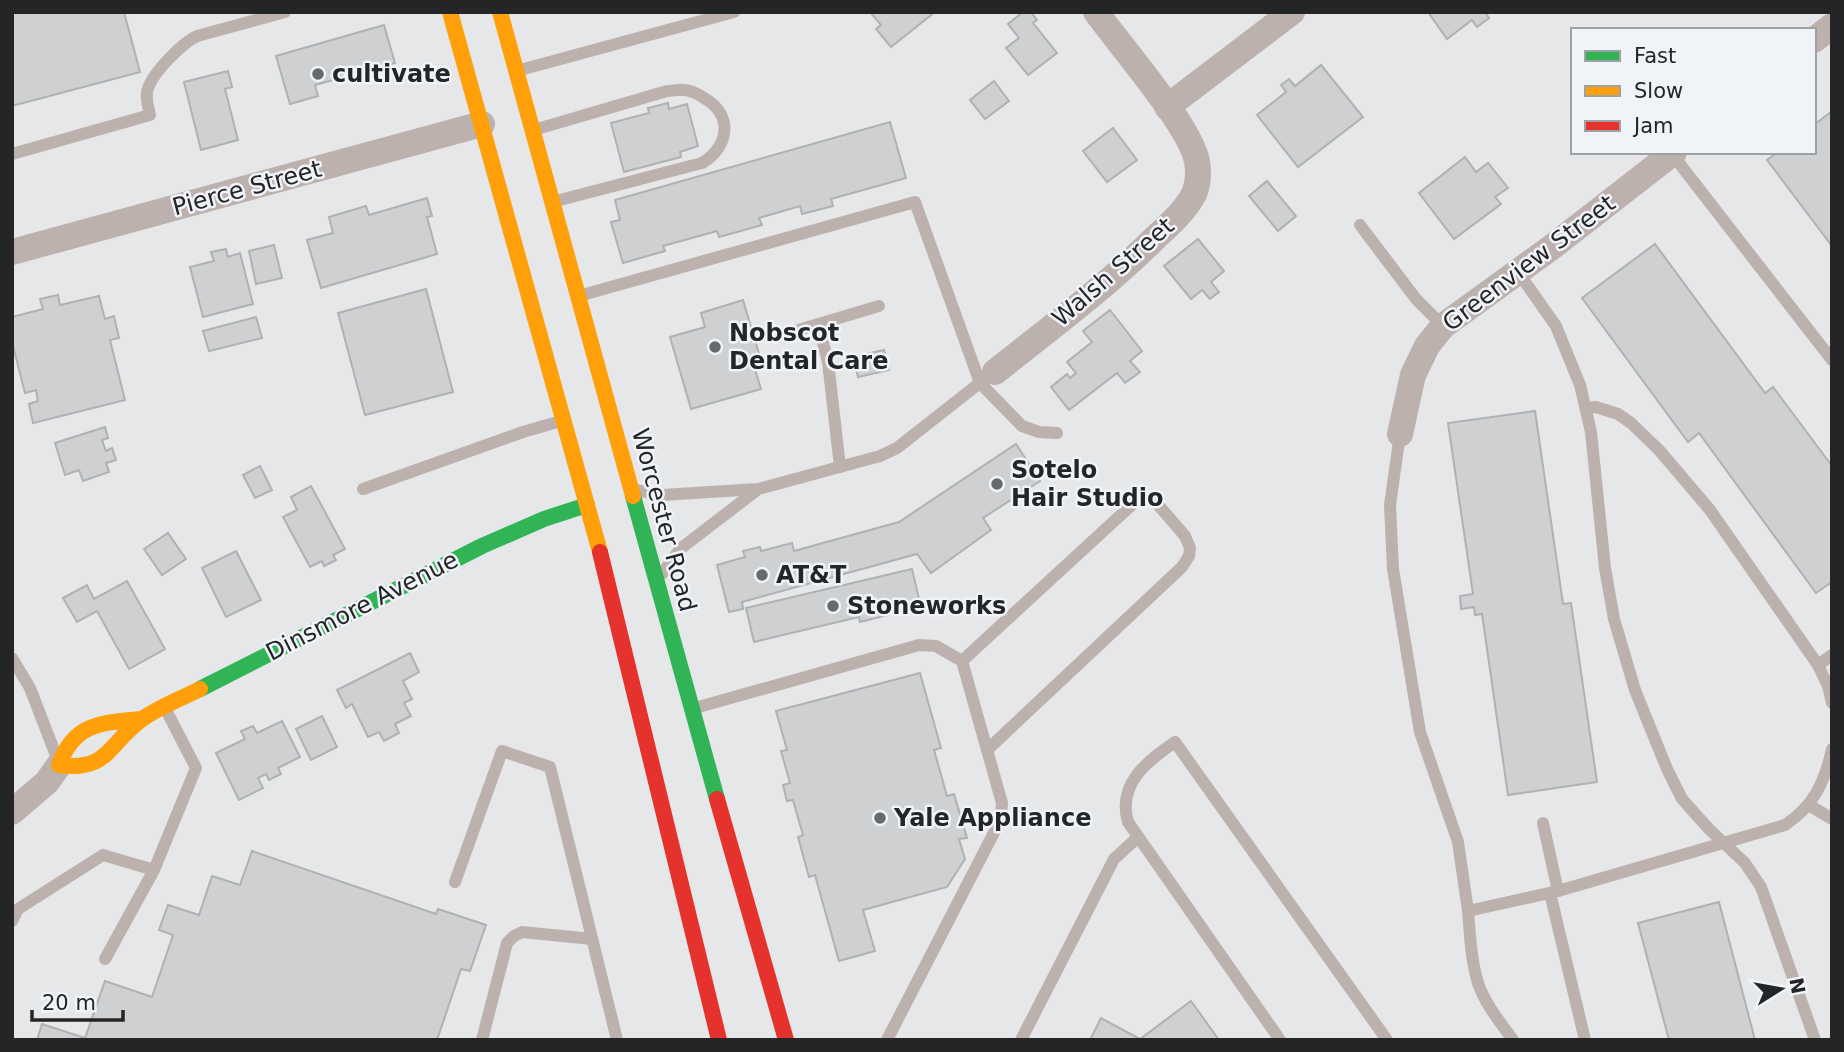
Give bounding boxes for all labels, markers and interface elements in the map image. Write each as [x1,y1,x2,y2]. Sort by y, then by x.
legend [1571,28,1816,154]
text: Fast [1634,44,1676,68]
place label: cultivate [332,60,451,88]
marker: cultivate [310,66,326,82]
text: Slow [1634,79,1683,103]
text: Jam [1632,114,1674,138]
street label: Pierce Street [169,155,325,221]
street label: Greenview Street [1437,189,1621,337]
street label: Walsh Street [1047,212,1179,332]
place label: Nobscot Dental Care [729,319,888,375]
marker: Nobscot Dental Care [707,339,723,355]
street label: Worcester Road [626,425,702,615]
place label: Sotelo Hair Studio [1011,456,1163,512]
marker: Sotelo Hair Studio [989,476,1005,492]
street label: Dinsmore Avenue [261,545,463,667]
place label: AT&T [776,561,847,589]
marker: AT&T [754,567,770,583]
place label: Stoneworks [847,592,1006,620]
marker: Stoneworks [825,598,841,614]
place label: Yale Appliance [893,804,1091,832]
marker: Yale Appliance [872,810,888,826]
north arrow [1746,954,1816,1024]
text: N [1785,976,1810,996]
scale bar [32,978,122,1022]
text: 20 m [42,991,96,1015]

